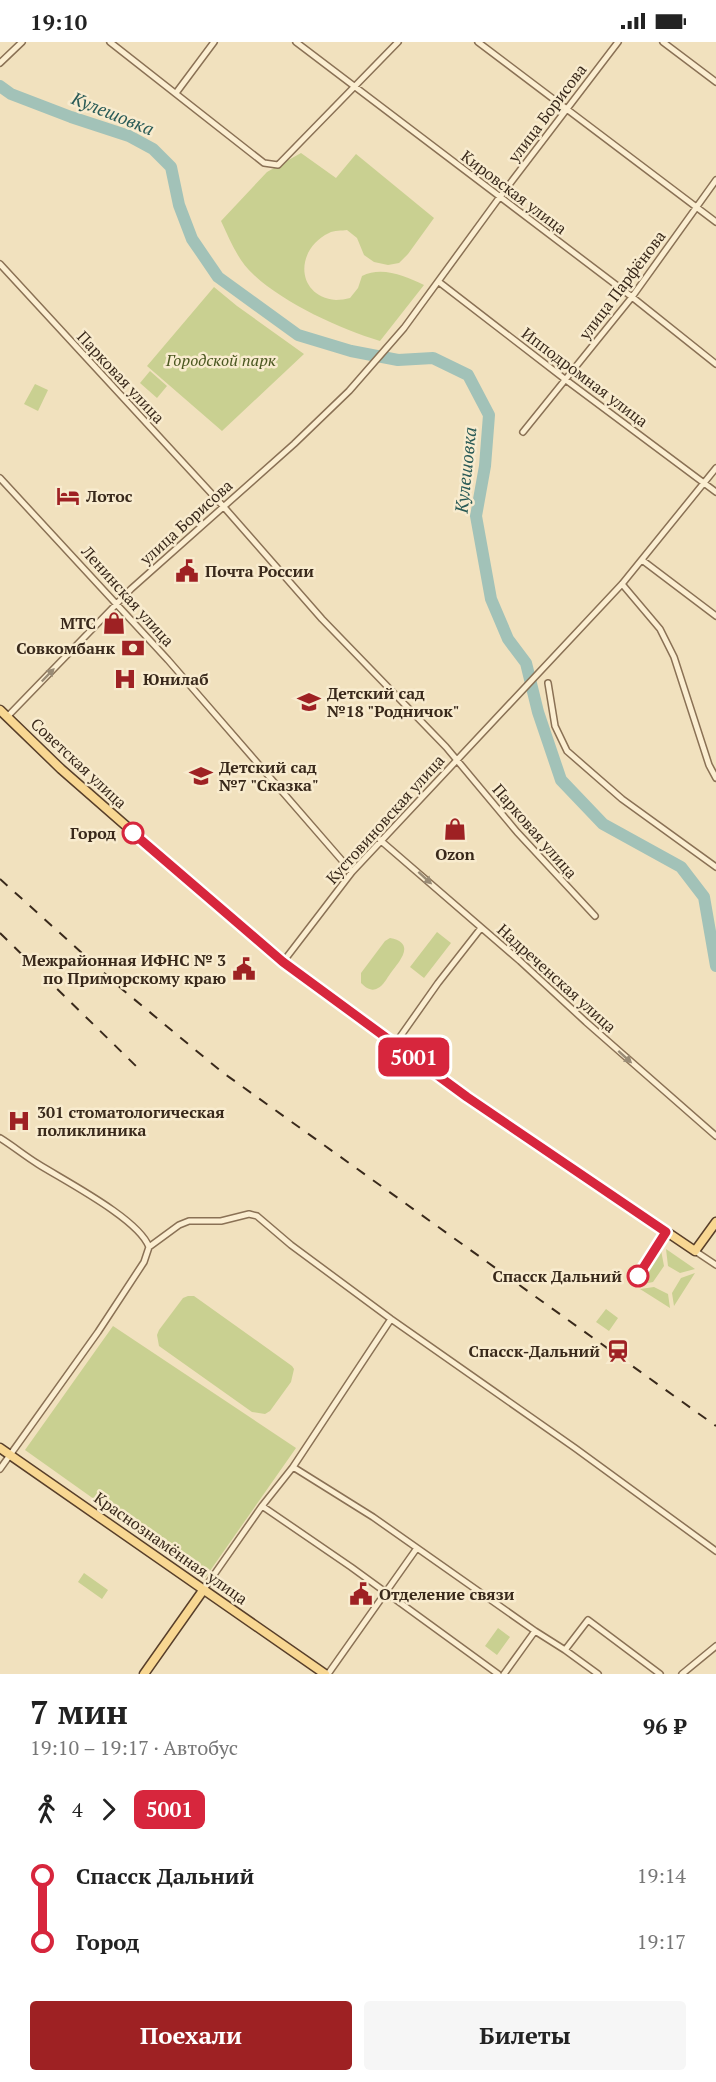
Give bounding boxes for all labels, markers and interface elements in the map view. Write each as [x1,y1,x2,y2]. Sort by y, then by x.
text: 19:10 [30,7,87,36]
street label: улица Борисова [502,59,591,167]
water label: Кулешовка [67,85,158,140]
street label: Кировская улица [457,145,571,239]
street label: улица Парфёнова [573,226,670,345]
street label: Ипподромная улица [517,322,653,432]
street label: Парковая улица [72,326,170,428]
park label: Городской парк [165,349,276,371]
water label: Кулешовка [448,426,481,515]
street label: улица Борисова [134,474,237,570]
hotel icon: Лотос [55,483,81,509]
place label: Лотос [85,485,133,507]
street label: Ленинская улица [76,540,179,651]
public building icon: Почта России [174,558,200,584]
place label: Почта России [205,560,314,582]
shop icon: МТС [101,610,127,636]
place label: МТС [60,612,96,634]
bank icon: Совкомбанк [120,635,146,661]
place label: Совкомбанк [16,637,115,659]
hospital icon: Юнилаб [112,666,138,692]
one-way arrow [41,668,54,683]
place label: Юнилаб [143,668,208,690]
place label: Детский сад №18 "Родничок" [327,682,459,722]
school or university icon: Детский сад №18 "Родничок" [296,689,322,715]
street label: Советская улица [26,713,132,813]
street label: Кустовиновская улица [321,750,449,888]
place label: Детский сад №7 "Сказка" [219,756,319,796]
school or university icon: Детский сад №7 "Сказка" [188,763,214,789]
street label: Парковая улица [488,779,582,883]
shop icon: Ozon [442,816,468,842]
place label: Город [70,822,116,844]
marker: Город [122,822,144,844]
place label: Ozon [435,843,475,865]
one-way arrow [417,871,432,885]
street label: Надреченская улица [493,919,621,1037]
place label: Межрайонная ИФНС № 3 по Приморскому краю [22,949,226,989]
public building icon: Межрайонная ИФНС № 3 по Приморскому краю [231,956,257,982]
line badge: 5001 [372,1038,456,1076]
text: 5001 [390,1043,438,1071]
one-way arrow [617,1050,632,1063]
place label: 301 стоматологическая поликлиника [37,1101,225,1141]
hospital icon: 301 стоматологическая поликлиника [6,1108,32,1134]
place label: Спасск Дальний [492,1265,622,1287]
marker: Спасск Дальний [627,1265,649,1287]
station icon: Спасск-Дальний [605,1338,631,1364]
place label: Спасск-Дальний [469,1340,600,1362]
street label: Краснознамённая улица [90,1487,252,1609]
public building icon: Отделение связи [348,1581,374,1607]
place label: Отделение связи [379,1583,515,1605]
text: 7 мин [30,1690,128,1733]
text: 96 ₽ [643,1711,686,1740]
text: 19:10 – 19:17 · Автобус [30,1734,238,1761]
icon: walk [30,1793,63,1826]
icon: forward [92,1793,125,1826]
text: 5001 [146,1795,193,1823]
text: 4 [72,1796,83,1823]
text: Спасск Дальний [76,1861,254,1890]
text: 19:14 [637,1862,686,1889]
text: Город [76,1927,139,1956]
text: 19:17 [637,1928,686,1955]
button: Поехали [30,2001,352,2070]
button: Билеты [364,2001,686,2070]

